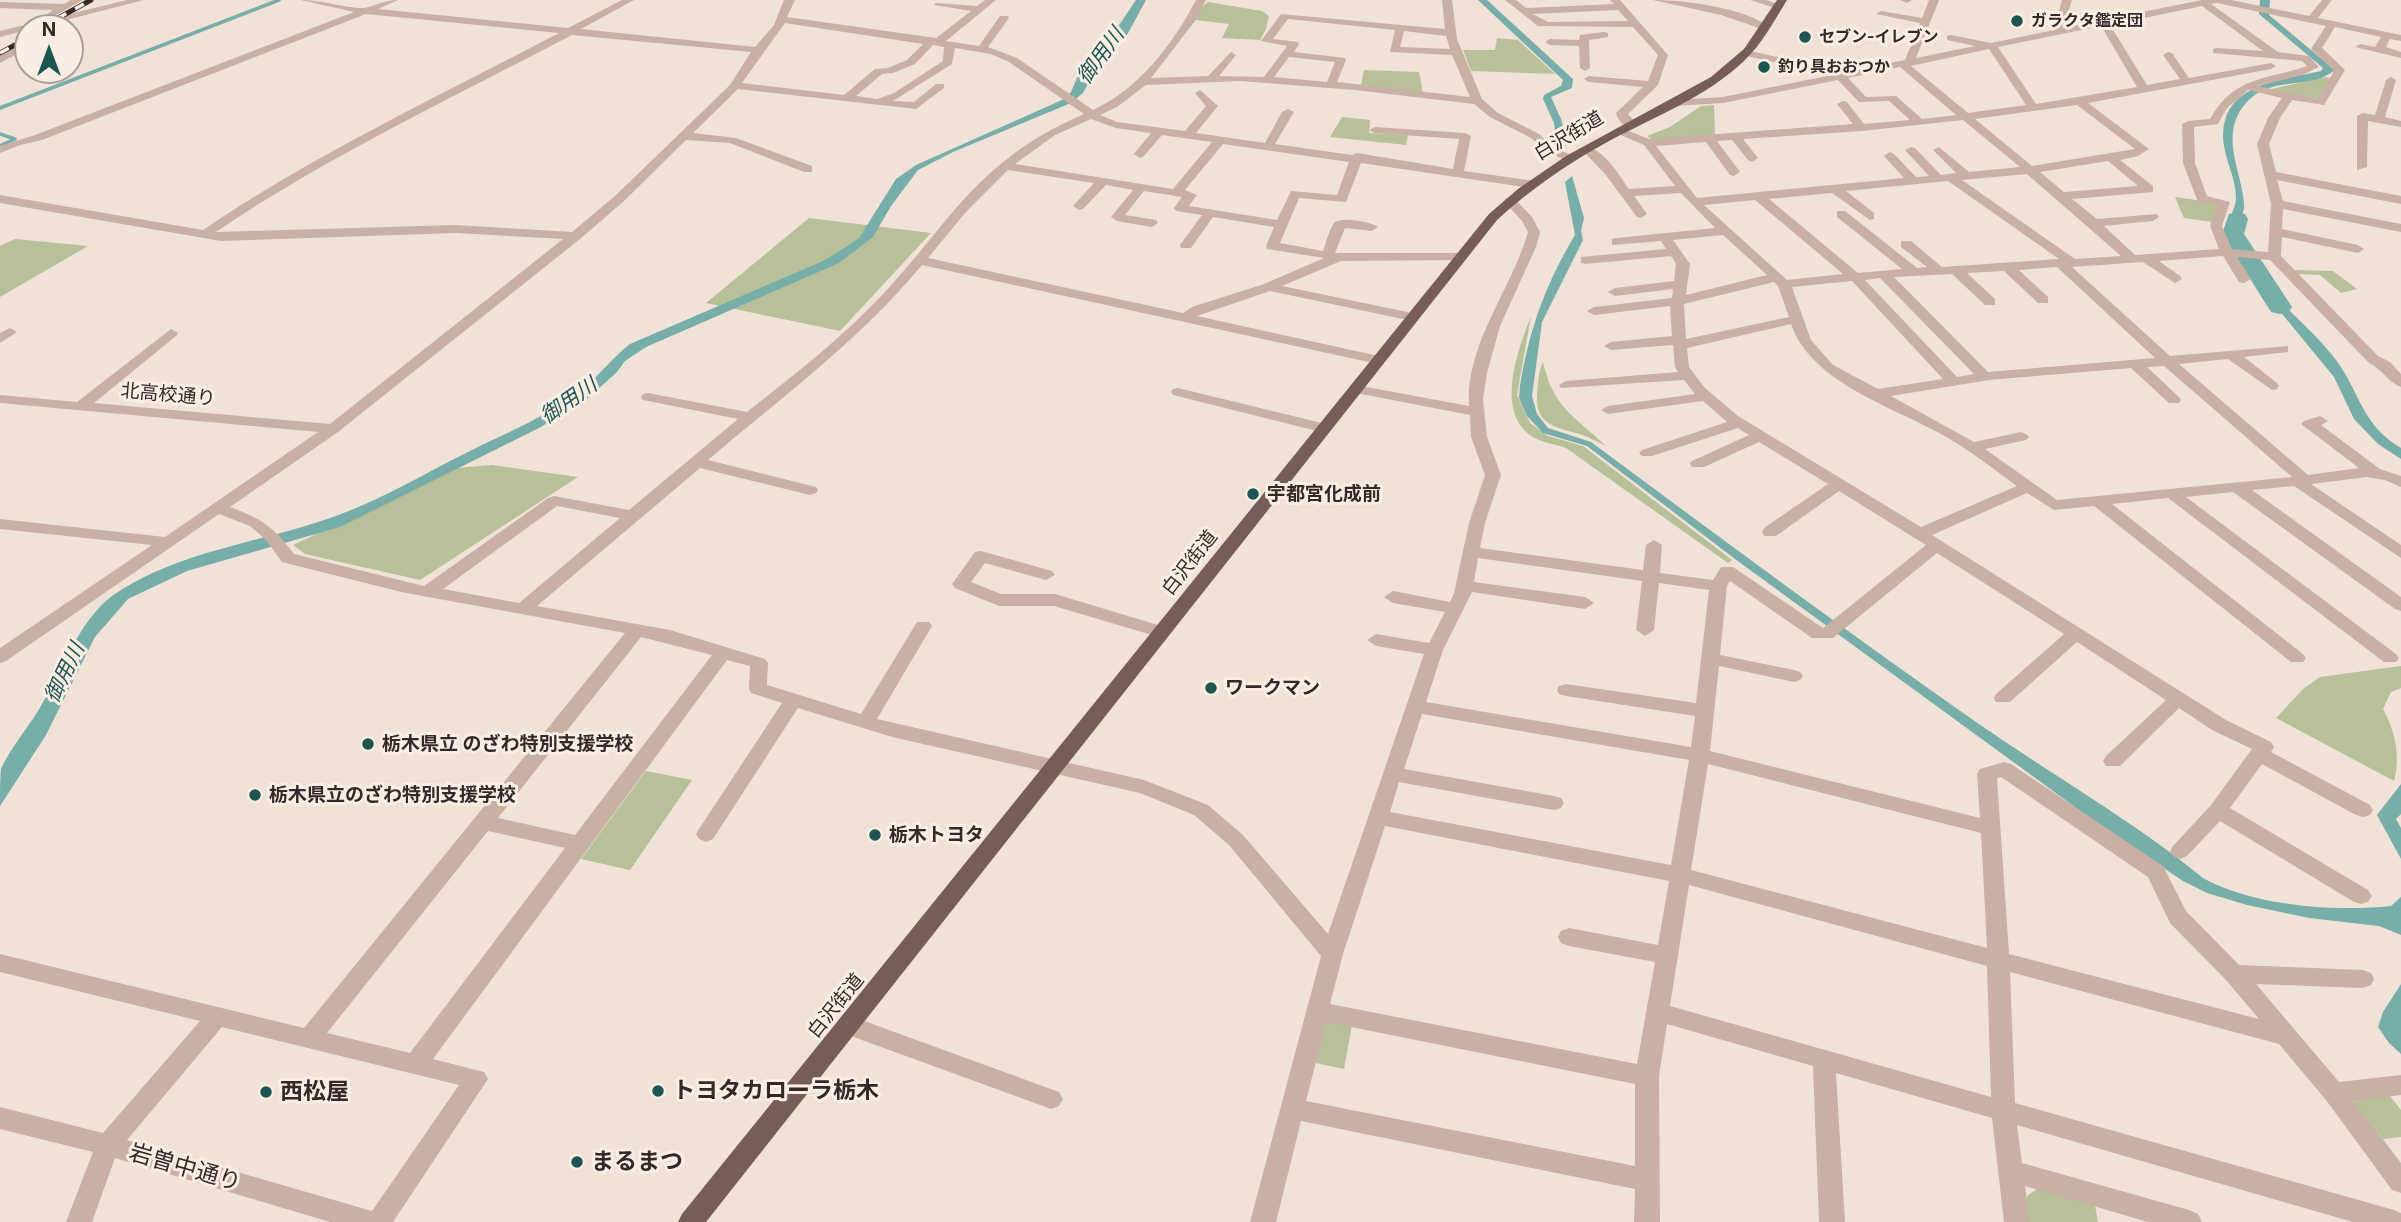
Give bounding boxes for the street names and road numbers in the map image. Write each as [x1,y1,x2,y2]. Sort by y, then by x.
street label: 白沢街道 [1531,107,1607,165]
street label: 北高校通り [120,380,216,410]
street label: 白沢街道 [1158,526,1222,600]
street label: 白沢街道 [803,969,869,1043]
street label: 岩曽中通り [126,1139,244,1197]

